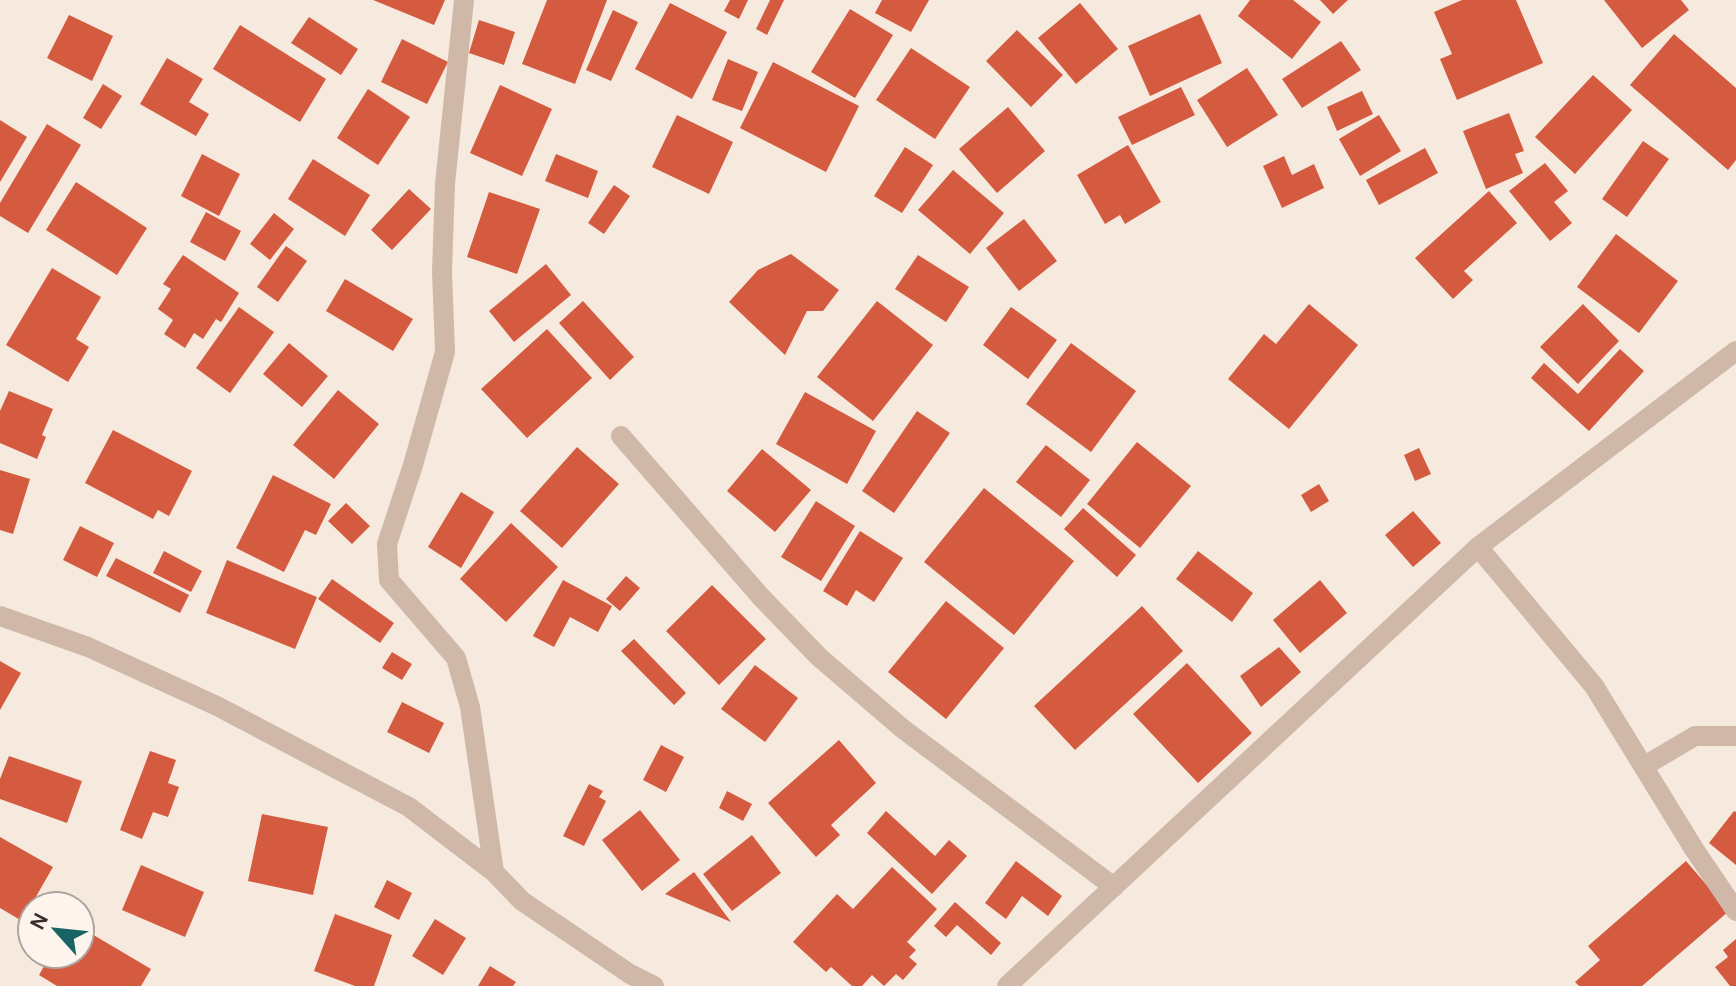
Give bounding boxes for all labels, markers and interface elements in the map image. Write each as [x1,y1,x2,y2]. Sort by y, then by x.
north arrow [16,890,96,970]
text: N [24,908,54,934]

